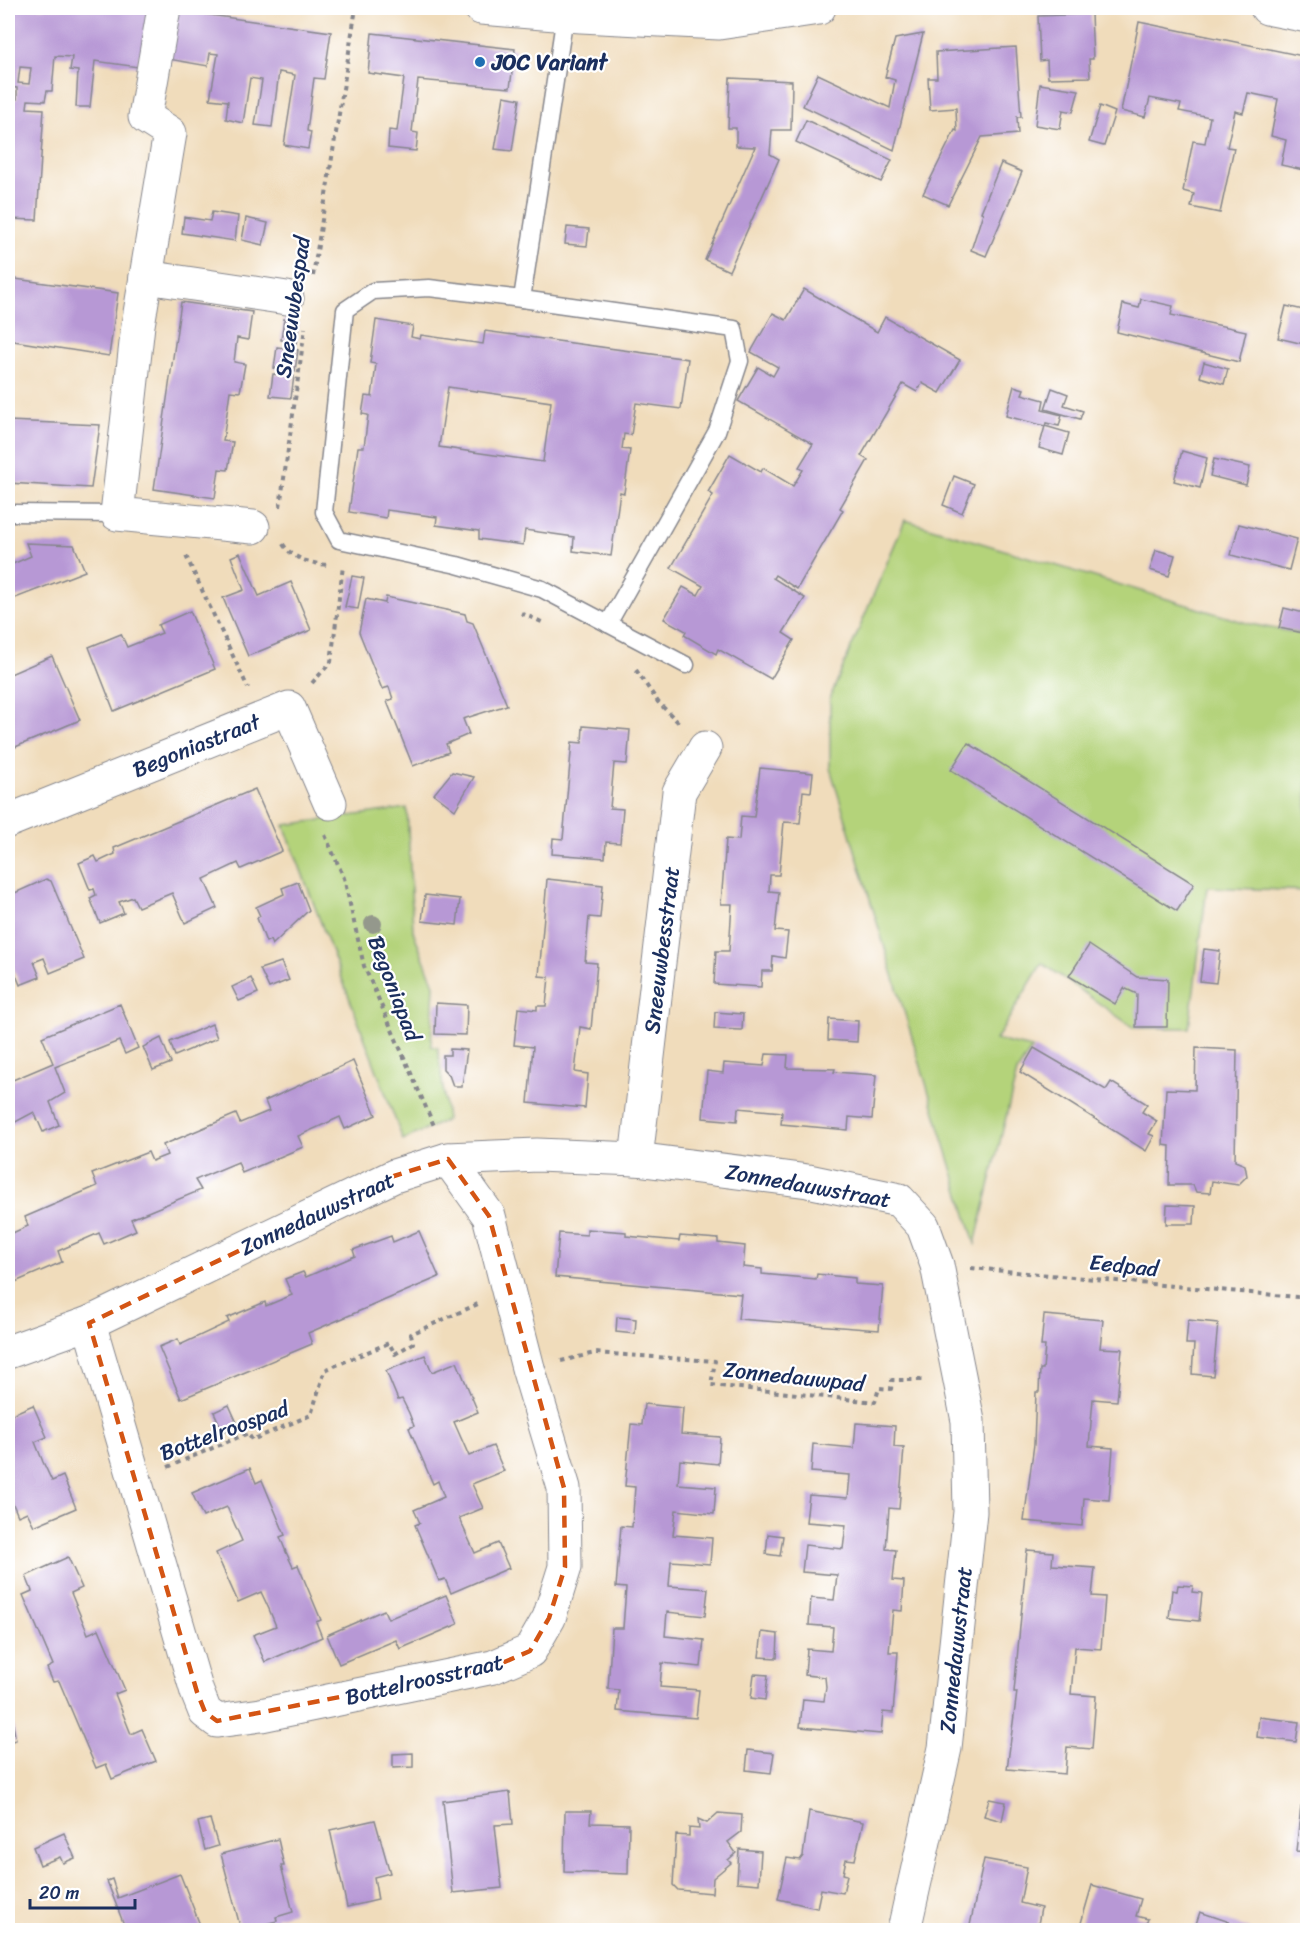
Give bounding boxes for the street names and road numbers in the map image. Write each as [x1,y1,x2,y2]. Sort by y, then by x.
street label: Sneeuwbespad [263,232,322,380]
street label: Begoniastraat [126,702,267,789]
street label: Sneeuwbesstraat [632,864,691,1036]
street label: Begoniapad [356,930,433,1048]
street label: Zonnedauwstraat [722,1152,894,1219]
street label: Zonnedauwstraat [233,1160,402,1267]
street label: Eedpad [1087,1242,1162,1289]
street label: Zonnedauwpad [721,1350,868,1403]
street label: Bottelroospad [154,1389,296,1472]
street label: Zonnedauwstraat [927,1564,984,1735]
street label: Bottelroosstraat [341,1642,507,1717]

